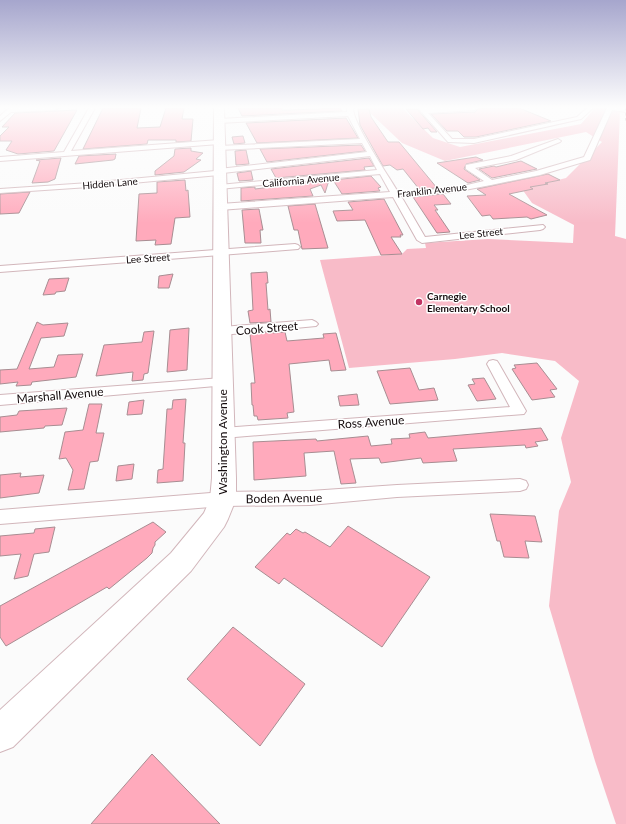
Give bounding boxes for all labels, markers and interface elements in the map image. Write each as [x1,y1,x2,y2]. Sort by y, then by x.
street label: California Avenue [262,171,340,189]
street label: Hidden Lane [82,175,138,191]
street label: Franklin Avenue [397,180,467,200]
street label: Lee Street [458,225,504,241]
street label: Lee Street [126,250,171,266]
place label: Carnegie Elementary School [427,290,510,314]
marker: Carnegie Elementary School [414,297,424,307]
street label: Cook Street [235,318,299,338]
street label: Marshall Avenue [16,384,104,406]
street label: Washington Avenue [215,389,230,495]
street label: Ross Avenue [337,412,405,432]
street label: Boden Avenue [246,490,322,506]

